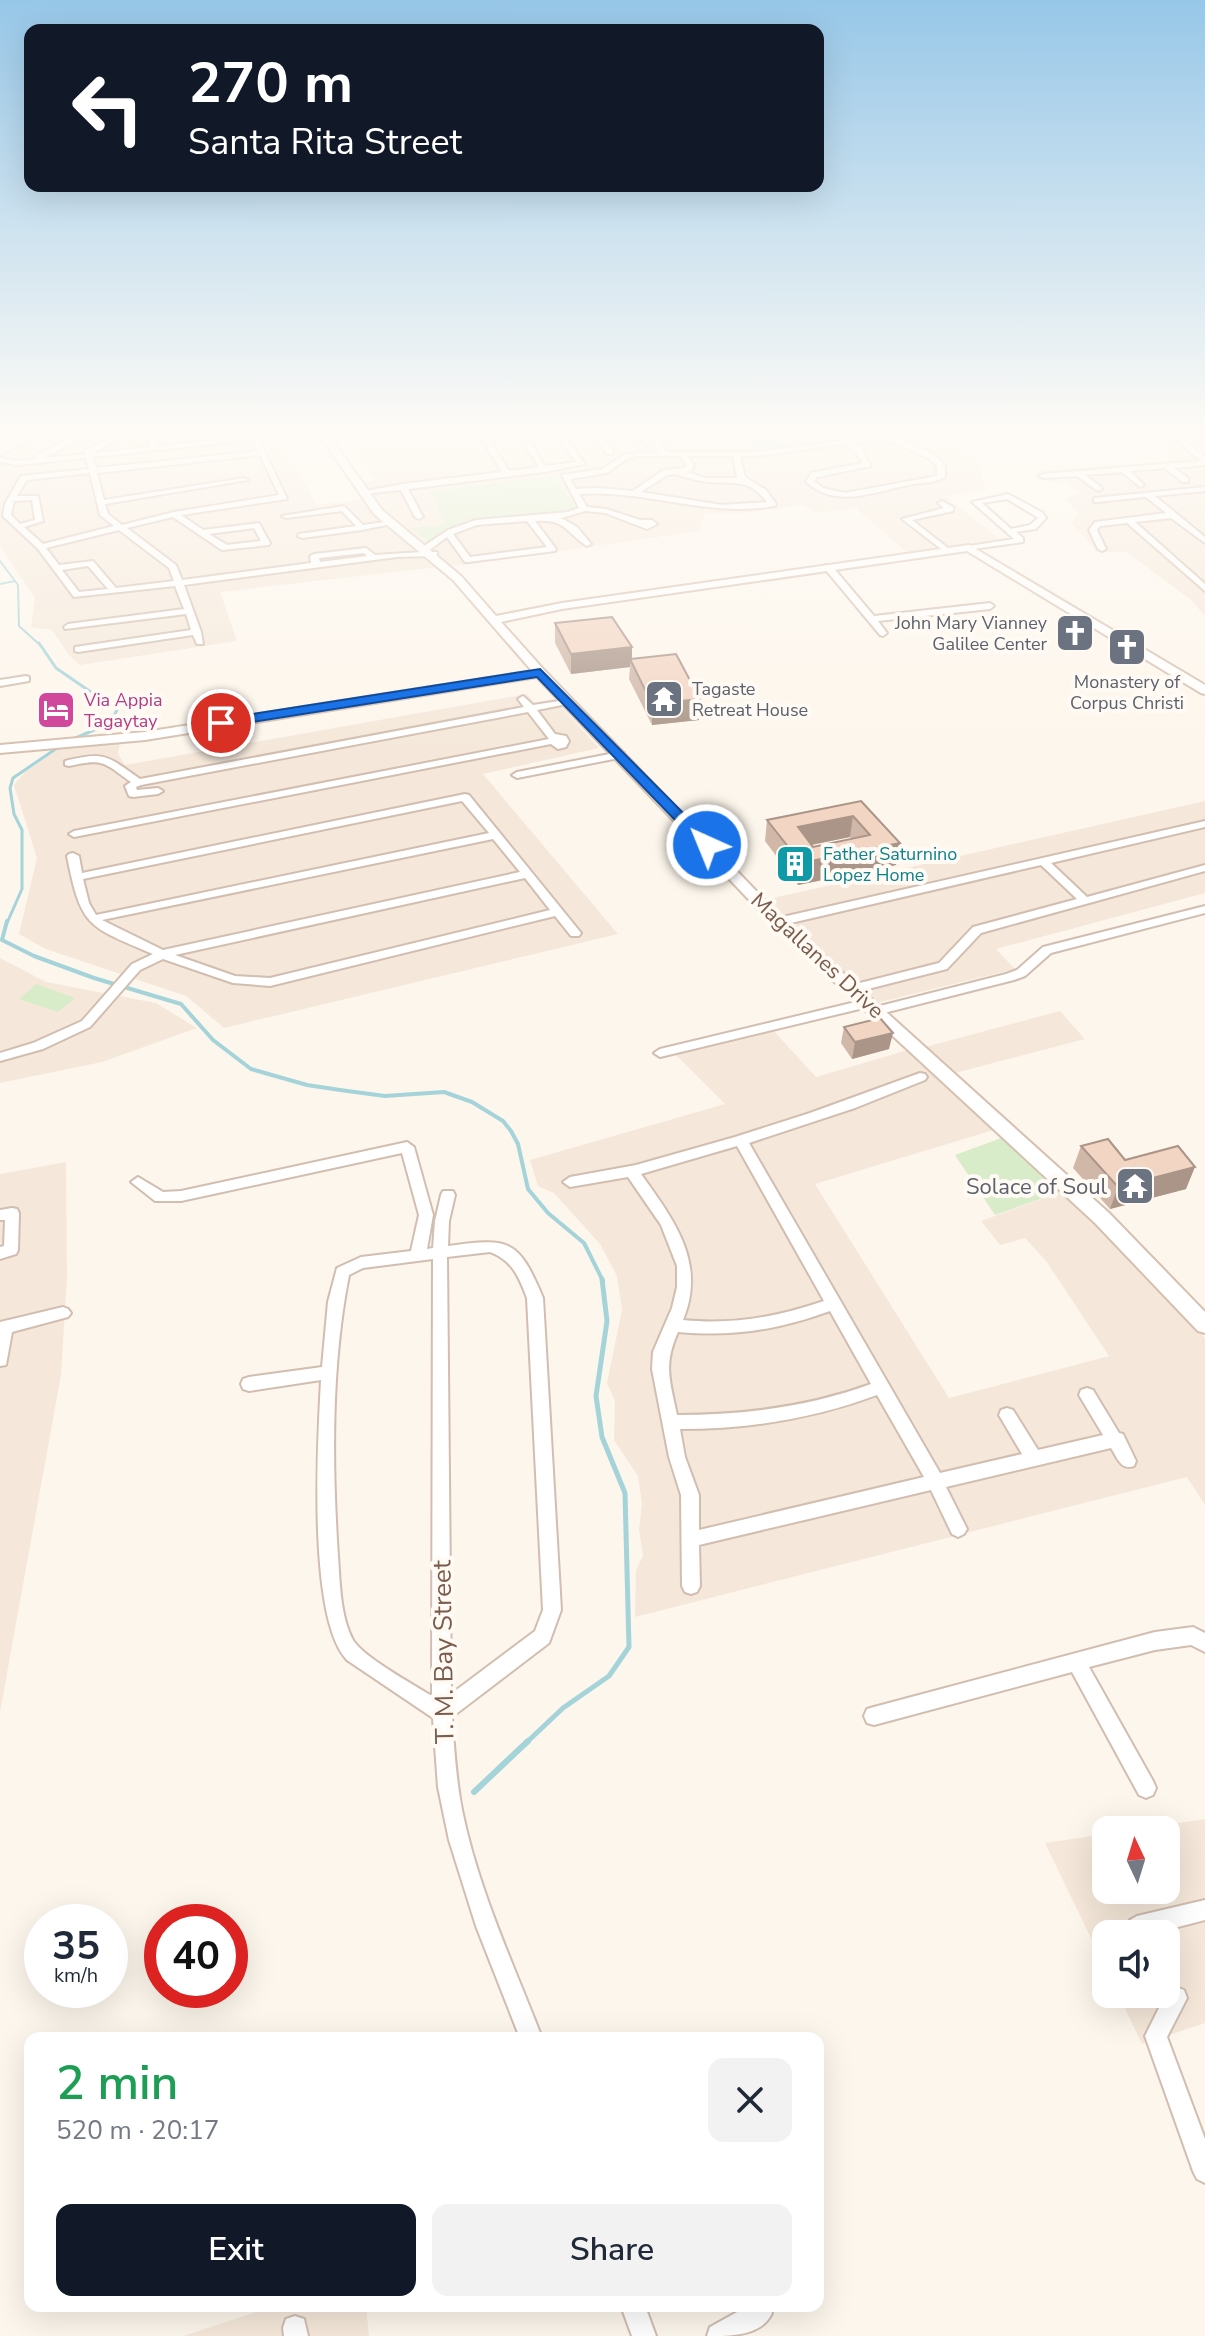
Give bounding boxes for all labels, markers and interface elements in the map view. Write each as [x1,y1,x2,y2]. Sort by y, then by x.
text: 270 m [188,45,353,122]
icon: left [56,56,160,160]
text: Santa Rita Street [188,118,462,167]
place label: John Mary Vianney Galilee Center [894,611,1048,656]
church icon: John Mary Vianney Galilee Center [1054,612,1096,654]
church icon: Monastery of Corpus Christi [1106,626,1148,668]
place label: Monastery of Corpus Christi [1070,670,1184,715]
place label: Tagaste Retreat House [692,677,808,722]
temple icon: Tagaste Retreat House [643,678,685,720]
place label: Via Appia Tagaytay [83,688,163,733]
hotel icon: Via Appia Tagaytay [35,689,77,731]
pin [187,689,255,757]
icon: arrive [199,701,243,745]
position arrow [665,803,749,887]
place label: Father Saturnino Lopez Home [823,842,957,887]
building icon: Father Saturnino Lopez Home [774,843,816,885]
street label: Magallanes Drive [744,886,891,1025]
temple icon: Solace of Soul [1114,1165,1156,1207]
place label: Solace of Soul [966,1172,1107,1202]
street label: T. M. Bay Street [424,1559,463,1744]
north arrow [1092,1816,1180,1904]
map controls [1092,1816,1180,2008]
speed limit sign: 40 [144,1904,248,2008]
text: 35 [52,1919,100,1973]
button: sound [1092,1920,1180,2008]
text: km/h [54,1962,98,1989]
text: 2 min [56,2050,178,2116]
button: close [708,2058,792,2142]
text: 520 m · 20:17 [56,2113,219,2148]
button: Exit [56,2204,416,2296]
button: Share [432,2204,792,2296]

